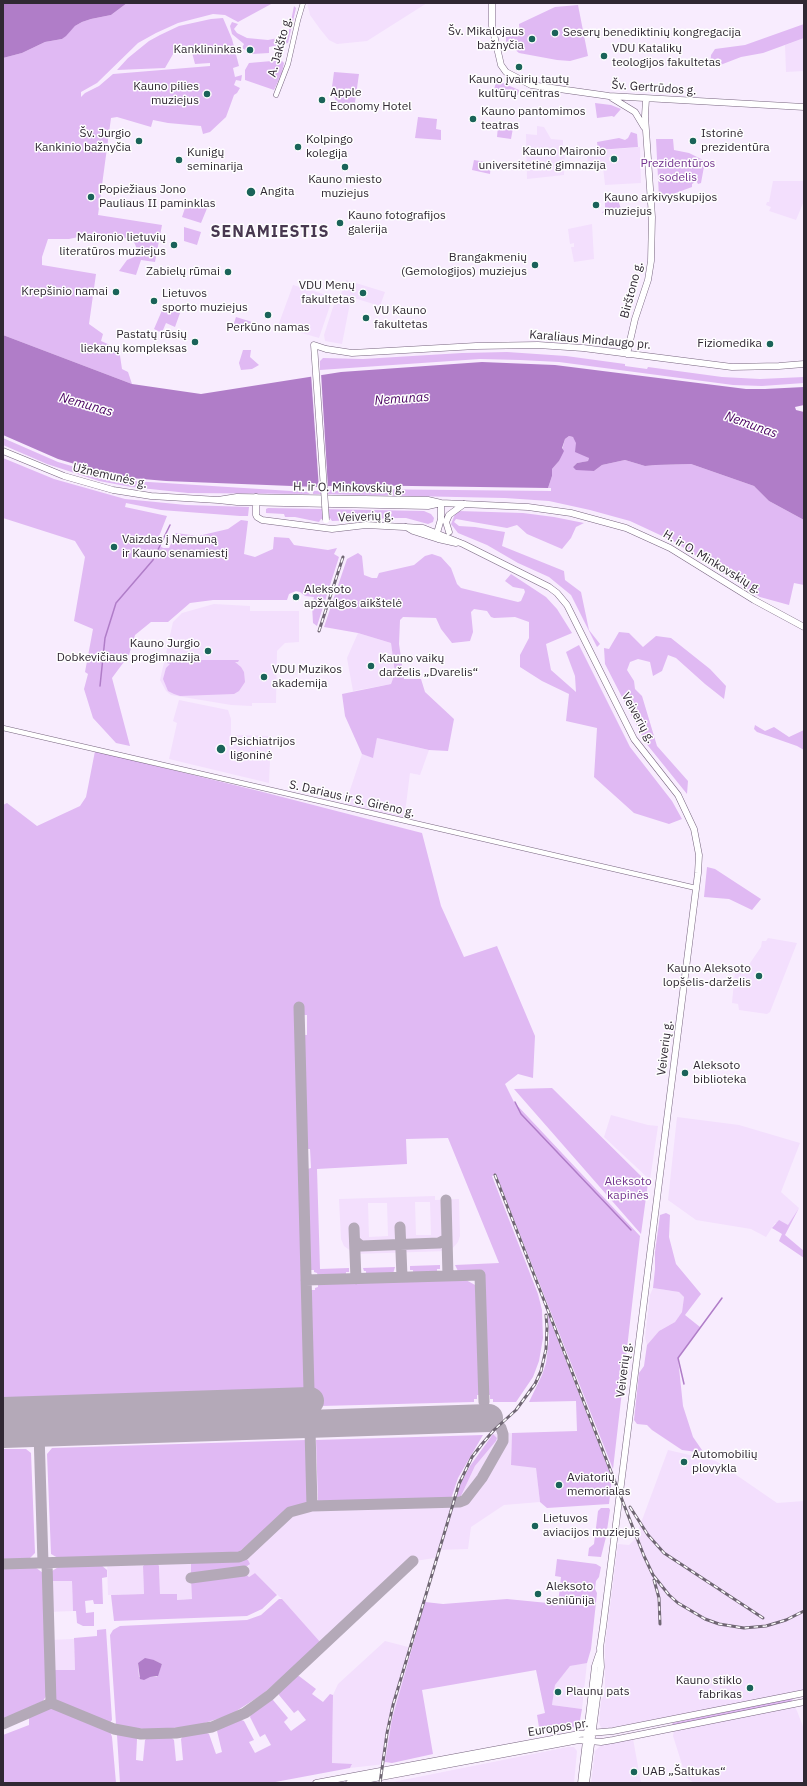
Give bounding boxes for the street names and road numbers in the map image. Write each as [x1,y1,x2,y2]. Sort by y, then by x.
street label: A. Jakšto g. [265,15,295,79]
street label: Šv. Gertrūdos g. [611,78,697,98]
street label: Birštono g. [618,260,646,320]
street label: Karaliaus Mindaugo pr. [529,328,651,352]
street label: Užnemunės g. [71,460,149,492]
street label: H. ir O. Minkovskių g. [293,480,405,496]
street label: Veiverių g. [338,509,394,525]
street label: H. ir O. Minkovskių g. [660,527,764,597]
street label: Veiverių g. [618,690,658,746]
street label: S. Dariaus ir S. Girėno g. [288,778,416,820]
street label: Veiverių g. [654,1019,676,1077]
street label: Veiverių g. [613,1341,635,1399]
street label: Europos pr. [527,1716,589,1740]

